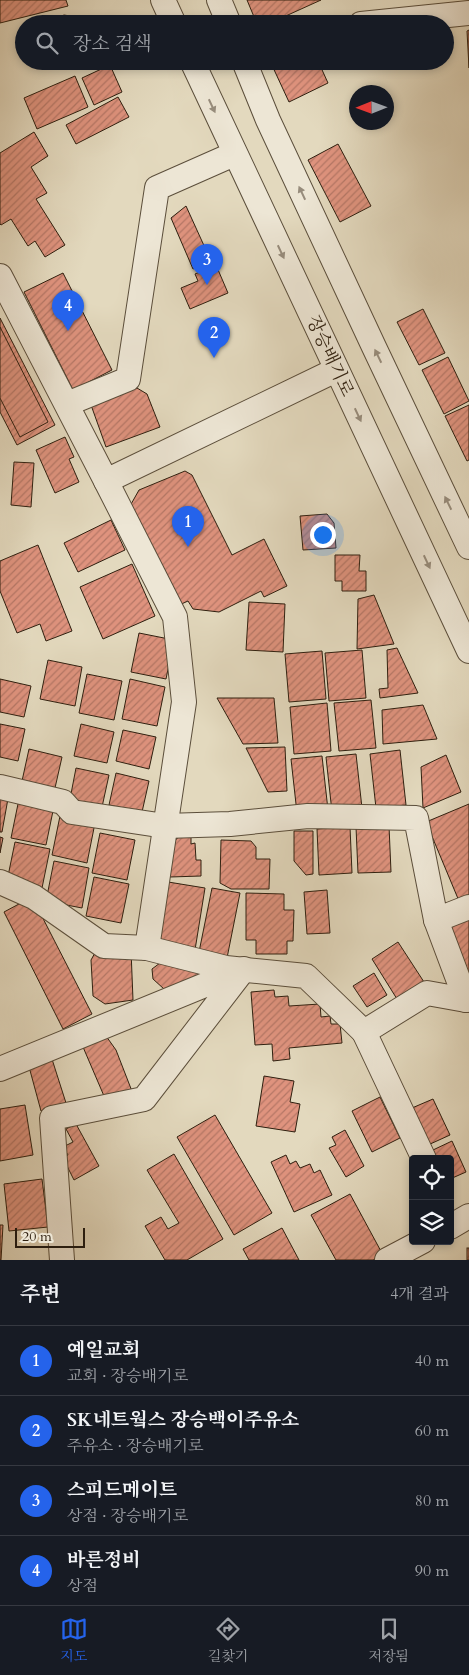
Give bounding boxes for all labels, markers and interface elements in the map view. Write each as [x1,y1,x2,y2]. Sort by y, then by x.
search box [15,15,454,70]
icon: search [33,29,61,57]
text: 장소 검색 [73,31,152,57]
north arrow [349,85,394,130]
one-way arrow [208,98,216,113]
one-way arrow [298,186,306,200]
pin: 3 [191,244,223,285]
one-way arrow [277,245,286,260]
pin: 4 [52,290,84,331]
street label: 장승배기로 [300,311,360,401]
pin: 2 [198,317,230,358]
one-way arrow [373,349,381,363]
one-way arrow [354,408,362,422]
one-way arrow [444,495,452,510]
pin: 1 [172,506,204,547]
your location [310,522,336,548]
one-way arrow [423,555,431,569]
map controls [409,1155,454,1245]
button: locate [409,1155,454,1200]
button: layers [409,1200,454,1245]
scale bar [15,1225,85,1248]
text: 20 m [22,1227,52,1246]
text: 주변 [20,1280,61,1309]
text: 4개 결과 [390,1283,449,1305]
text: 예일교회 [67,1337,140,1363]
text: 1 [32,1350,40,1372]
text: 40 m [415,1350,449,1372]
text: 교회 · 장승배기로 [67,1365,188,1387]
text: SK네트웤스 장승백이주유소 [67,1407,299,1433]
text: 2 [32,1420,40,1442]
text: 60 m [415,1420,449,1442]
text: 주유소 · 장승배기로 [67,1435,203,1457]
text: 스피드메이트 [67,1477,177,1503]
text: 3 [32,1490,40,1512]
text: 80 m [415,1490,449,1512]
text: 상점 · 장승배기로 [67,1505,188,1527]
text: 바른정비 [67,1547,140,1573]
text: 4 [32,1560,40,1582]
text: 90 m [415,1560,449,1582]
text: 상점 [67,1575,98,1597]
tab: 지도 [60,1615,88,1666]
tab: 길찾기 [208,1615,248,1666]
tab: 저장됨 [368,1615,409,1666]

